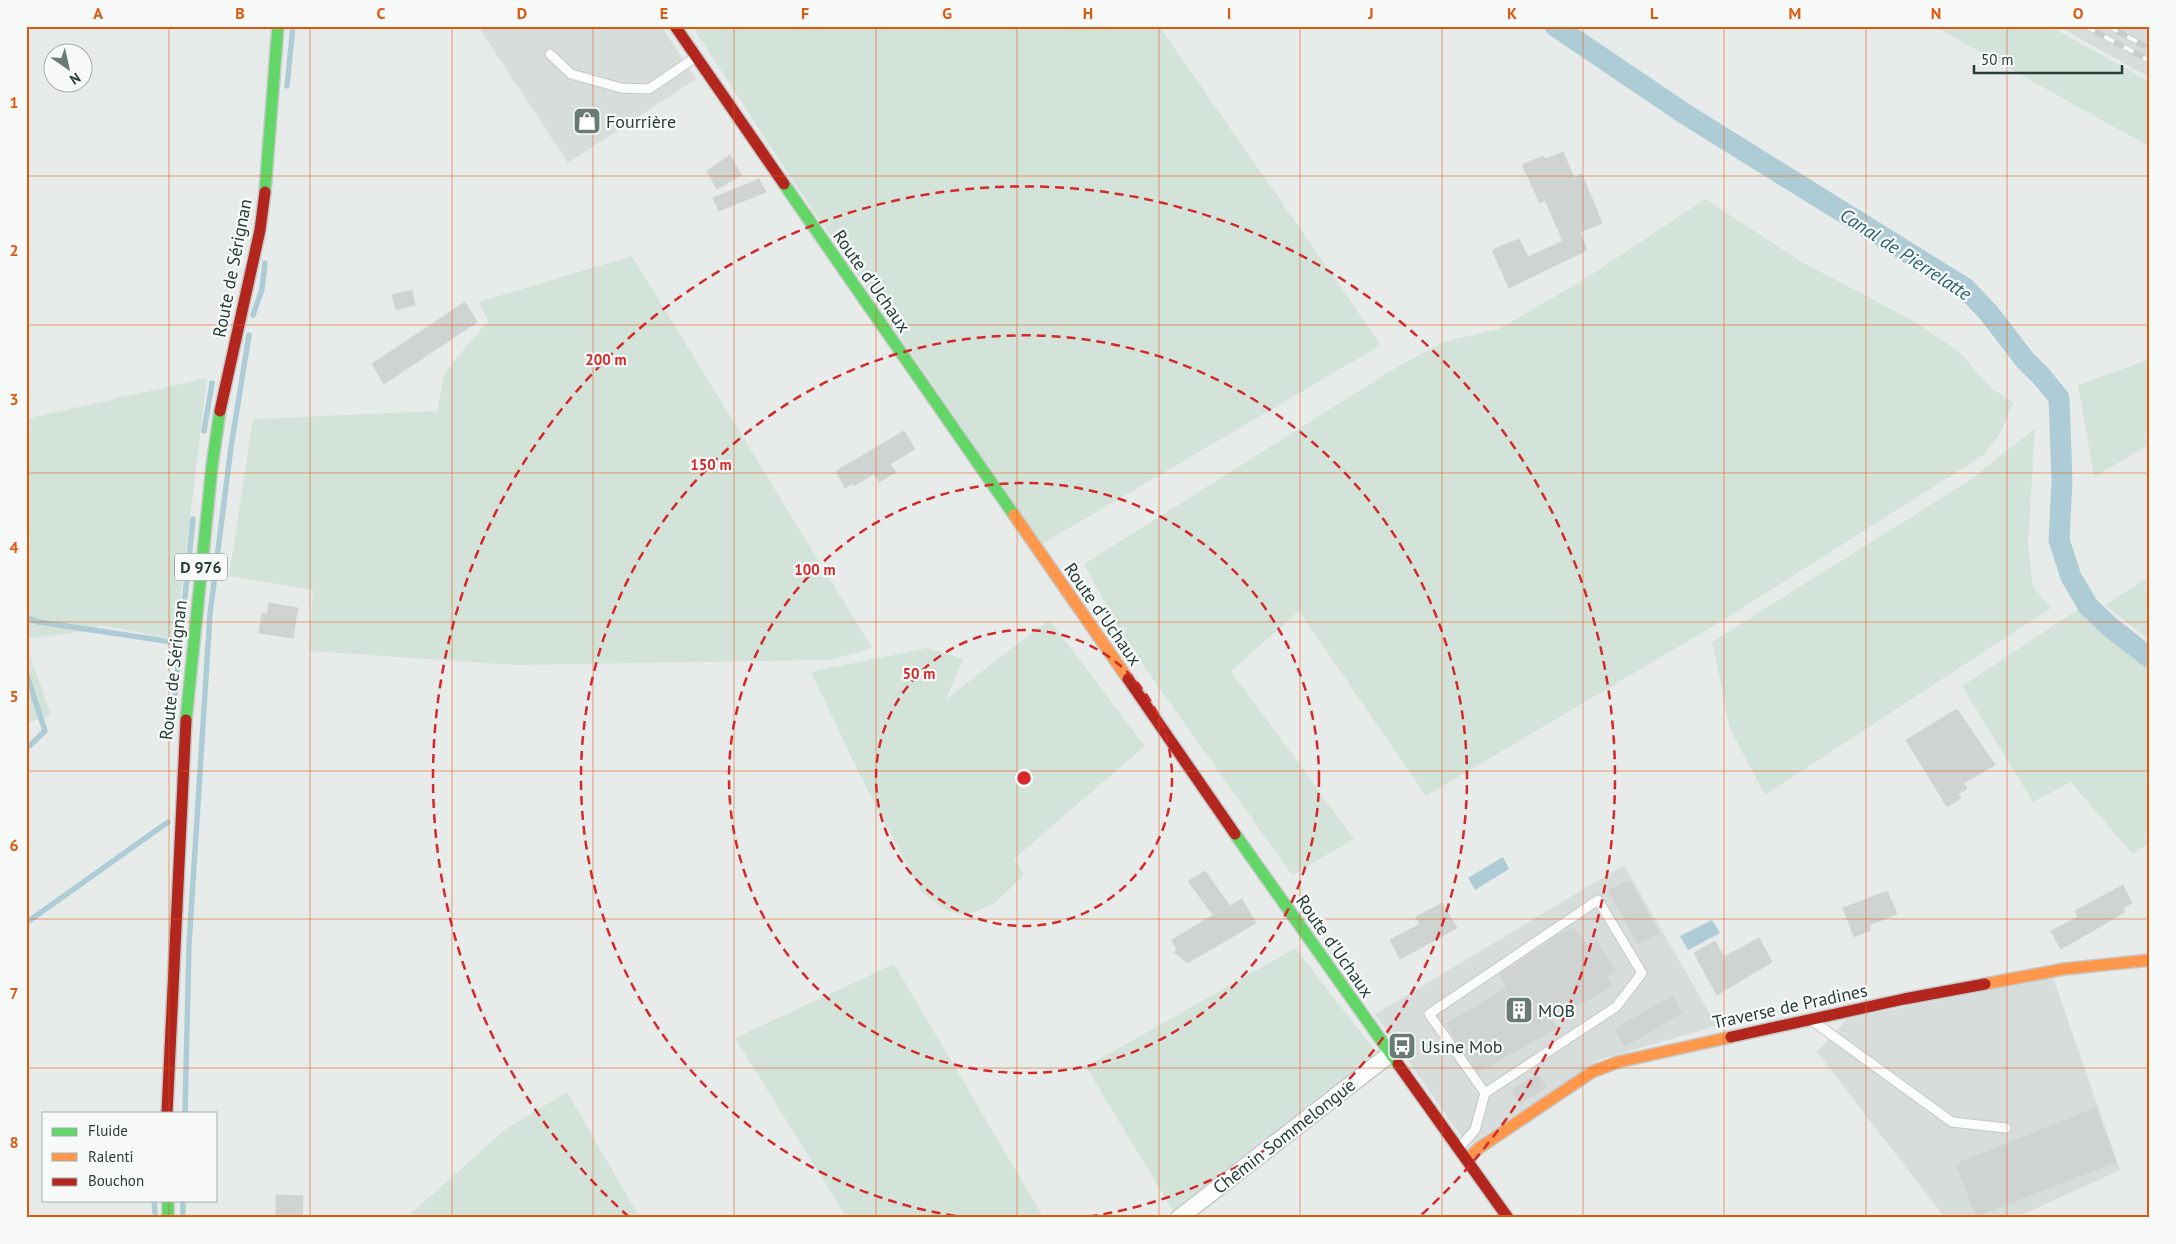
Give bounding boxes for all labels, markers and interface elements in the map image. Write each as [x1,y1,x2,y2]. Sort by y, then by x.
text: A [93,3,103,23]
text: B [235,3,245,23]
text: C [377,3,386,23]
text: D [517,3,527,23]
text: E [660,3,668,23]
text: F [801,3,809,23]
text: G [942,3,952,23]
text: H [1083,3,1093,23]
text: I [1227,3,1231,23]
text: J [1367,3,1374,23]
text: K [1507,3,1517,23]
text: L [1650,3,1659,23]
text: M [1789,3,1801,23]
text: N [1931,3,1941,23]
text: O [2073,3,2084,23]
north arrow [42,42,92,92]
scale bar [1974,42,2121,74]
text: 50 m [1981,50,2014,69]
text: N [66,69,84,89]
text: 1 [9,92,19,112]
shop icon: Fourrière [572,106,602,136]
place label: Fourrière [606,110,676,133]
street label: Route de Sérignan [207,197,257,339]
water label: Canal de Pierrelatte [1836,203,1976,306]
street label: Route d'Uchaux [828,225,916,337]
text: 2 [9,240,19,260]
text: 200 m [585,350,627,369]
text: 3 [9,389,19,409]
text: 150 m [690,455,732,474]
text: 4 [9,537,19,557]
road number: D 976 [175,554,227,580]
street label: Route d'Uchaux [1059,558,1147,670]
text: 100 m [794,560,836,579]
street label: Route de Sérignan [154,599,192,741]
text: 50 m [903,664,935,683]
text: 5 [9,686,19,706]
centre of rings [1015,769,1033,787]
text: 6 [9,835,19,855]
street label: Route d'Uchaux [1291,890,1379,1002]
street label: Traverse de Pradines [1711,978,1869,1034]
text: 7 [9,983,19,1003]
building icon: MOB [1504,995,1534,1025]
place label: MOB [1538,999,1575,1022]
bus stop icon: Usine Mob [1387,1031,1417,1061]
place label: Usine Mob [1421,1035,1503,1058]
street label: Chemin Sommelongue [1208,1073,1360,1199]
legend [42,1112,218,1202]
text: Fluide [88,1121,128,1140]
text: 8 [9,1132,19,1152]
text: Ralenti [88,1147,134,1166]
text: Bouchon [88,1171,144,1190]

